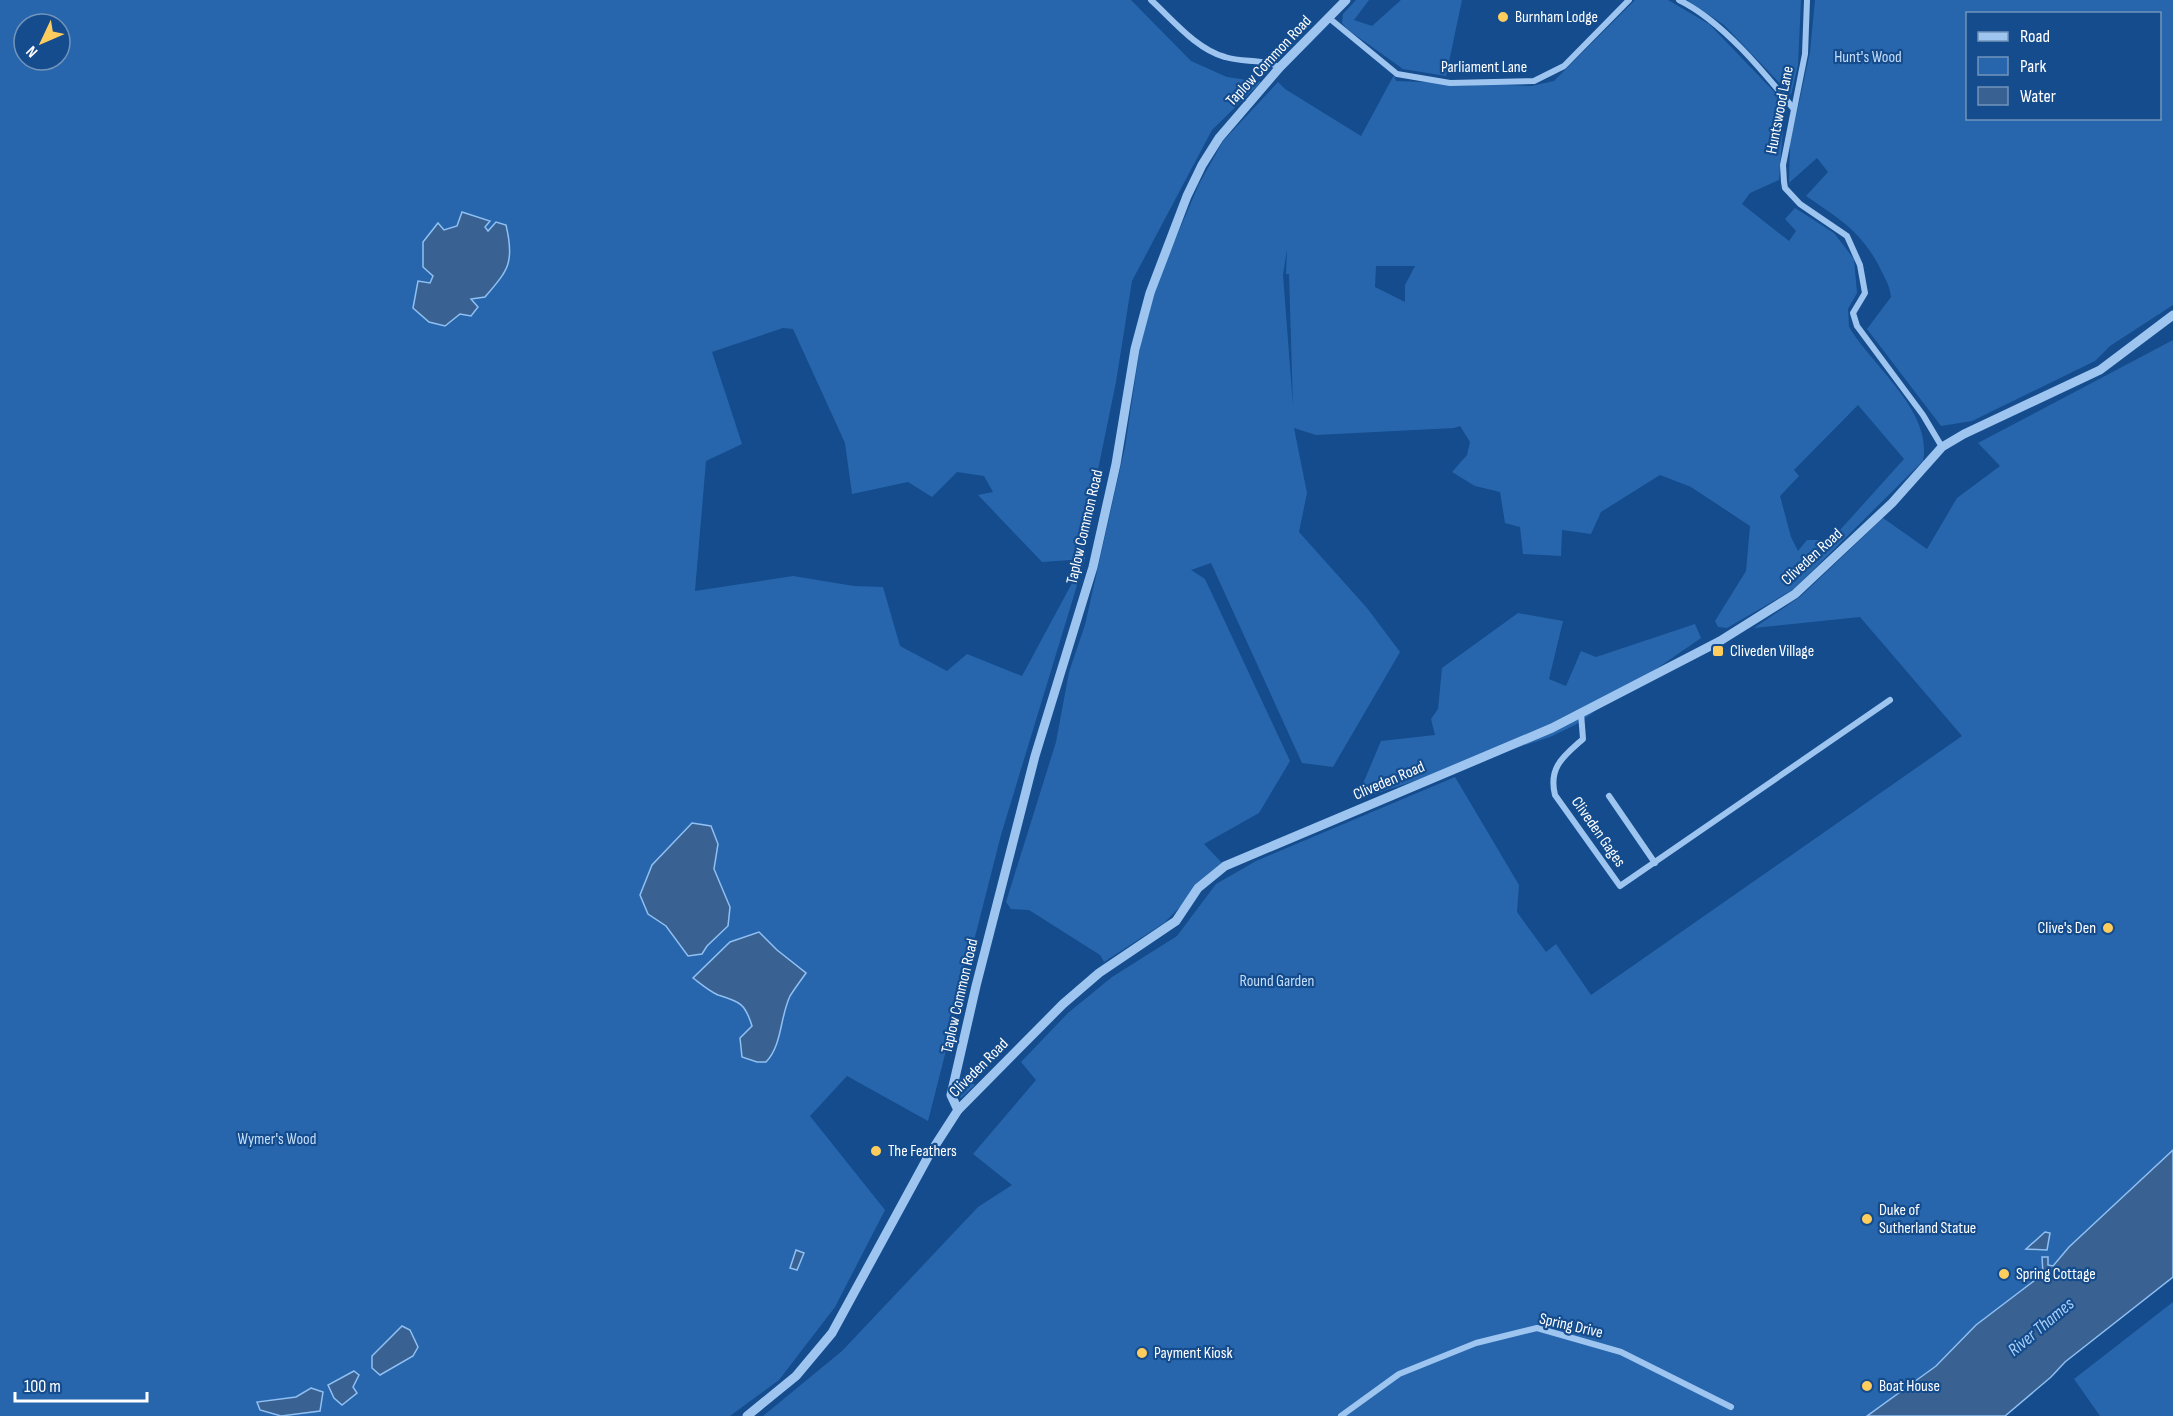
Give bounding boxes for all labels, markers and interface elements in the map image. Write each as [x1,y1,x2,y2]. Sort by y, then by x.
place label: Burnham Lodge [1515,8,1598,27]
marker: Burnham Lodge [1496,10,1510,24]
north arrow [12,12,72,72]
street label: Taplow Common Road [1222,12,1316,110]
legend [1966,12,2161,120]
text: Road [2020,26,2050,47]
text: N [22,42,42,61]
park label: Hunt's Wood [1834,48,1902,67]
text: Park [2020,56,2046,77]
street label: Parliament Lane [1441,58,1527,77]
street label: Huntswood Lane [1762,64,1798,156]
text: Water [2020,86,2056,107]
street label: Taplow Common Road [1063,468,1107,586]
street label: Cliveden Road [1778,525,1846,589]
place label: Cliveden Village [1730,642,1814,661]
marker: Cliveden Village [1711,644,1725,658]
street label: Cliveden Road [1350,757,1428,805]
street label: Cliveden Gages [1567,793,1629,871]
place label: Clive's Den [2038,919,2096,938]
marker: Clive's Den [2101,921,2115,935]
street label: Taplow Common Road [938,937,982,1055]
park label: Round Garden [1240,972,1314,991]
street label: Cliveden Road [946,1035,1012,1101]
park label: Wymer's Wood [238,1130,316,1149]
place label: The Feathers [888,1142,957,1161]
marker: The Feathers [869,1144,883,1158]
place label: Duke of Sutherland Statue [1879,1201,1976,1238]
marker: Duke of Sutherland Statue [1860,1212,1874,1226]
place label: Spring Cottage [2016,1265,2096,1284]
marker: Spring Cottage [1997,1267,2011,1281]
water label: River Thames [2004,1293,2079,1361]
street label: Spring Drive [1537,1309,1605,1343]
place label: Payment Kiosk [1154,1344,1233,1363]
marker: Payment Kiosk [1135,1346,1149,1360]
scale bar [15,1365,147,1403]
text: 100 m [24,1376,61,1397]
place label: Boat House [1879,1377,1940,1396]
marker: Boat House [1860,1379,1874,1393]

